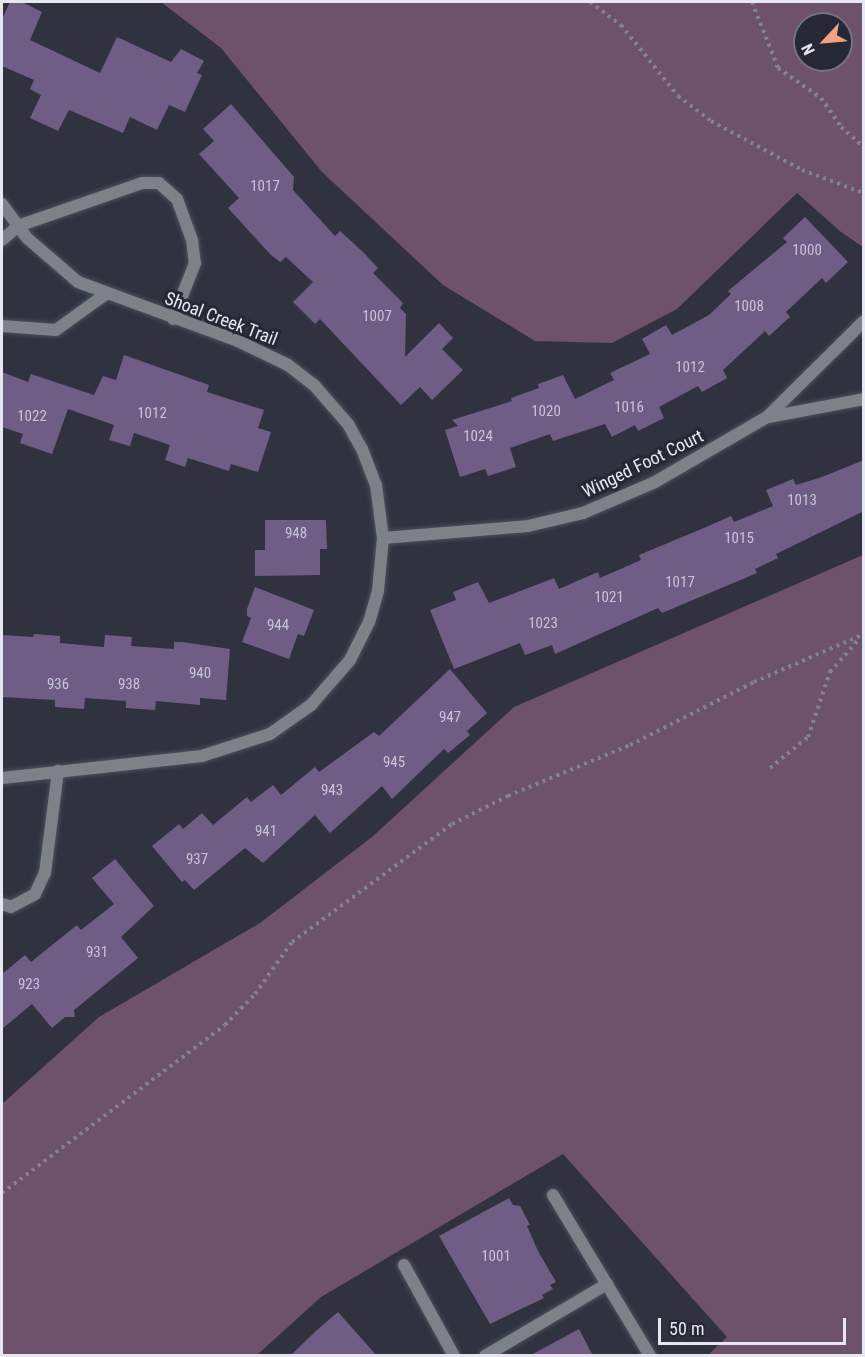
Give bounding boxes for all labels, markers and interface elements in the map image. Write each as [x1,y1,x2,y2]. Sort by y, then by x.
north arrow [793,12,853,72]
text: N [797,41,819,58]
house number: 1017 [250,178,280,196]
house number: 1000 [792,242,822,260]
street label: Shoal Creek Trail [161,288,281,350]
house number: 1008 [734,298,764,316]
house number: 1007 [362,308,392,326]
house number: 1012 [675,359,705,377]
house number: 1016 [614,399,644,417]
house number: 1020 [531,403,561,421]
house number: 1012 [137,405,167,423]
house number: 1022 [17,408,47,426]
street label: Winged Foot Court [579,425,707,503]
house number: 1024 [463,428,493,446]
house number: 1013 [787,492,817,510]
house number: 948 [285,525,307,543]
house number: 1015 [724,530,754,548]
house number: 1017 [665,574,695,592]
house number: 1021 [594,589,624,607]
house number: 1023 [528,615,558,633]
house number: 944 [267,617,289,635]
house number: 940 [189,665,211,683]
house number: 936 [47,676,69,694]
house number: 938 [118,676,140,694]
house number: 947 [439,709,461,727]
house number: 945 [383,754,405,772]
house number: 943 [321,782,343,800]
house number: 941 [255,823,277,841]
house number: 937 [186,851,208,869]
house number: 931 [86,944,108,962]
house number: 923 [18,976,40,994]
house number: 1001 [481,1248,511,1266]
scale bar [661,1306,848,1344]
text: 50 m [669,1318,704,1339]

